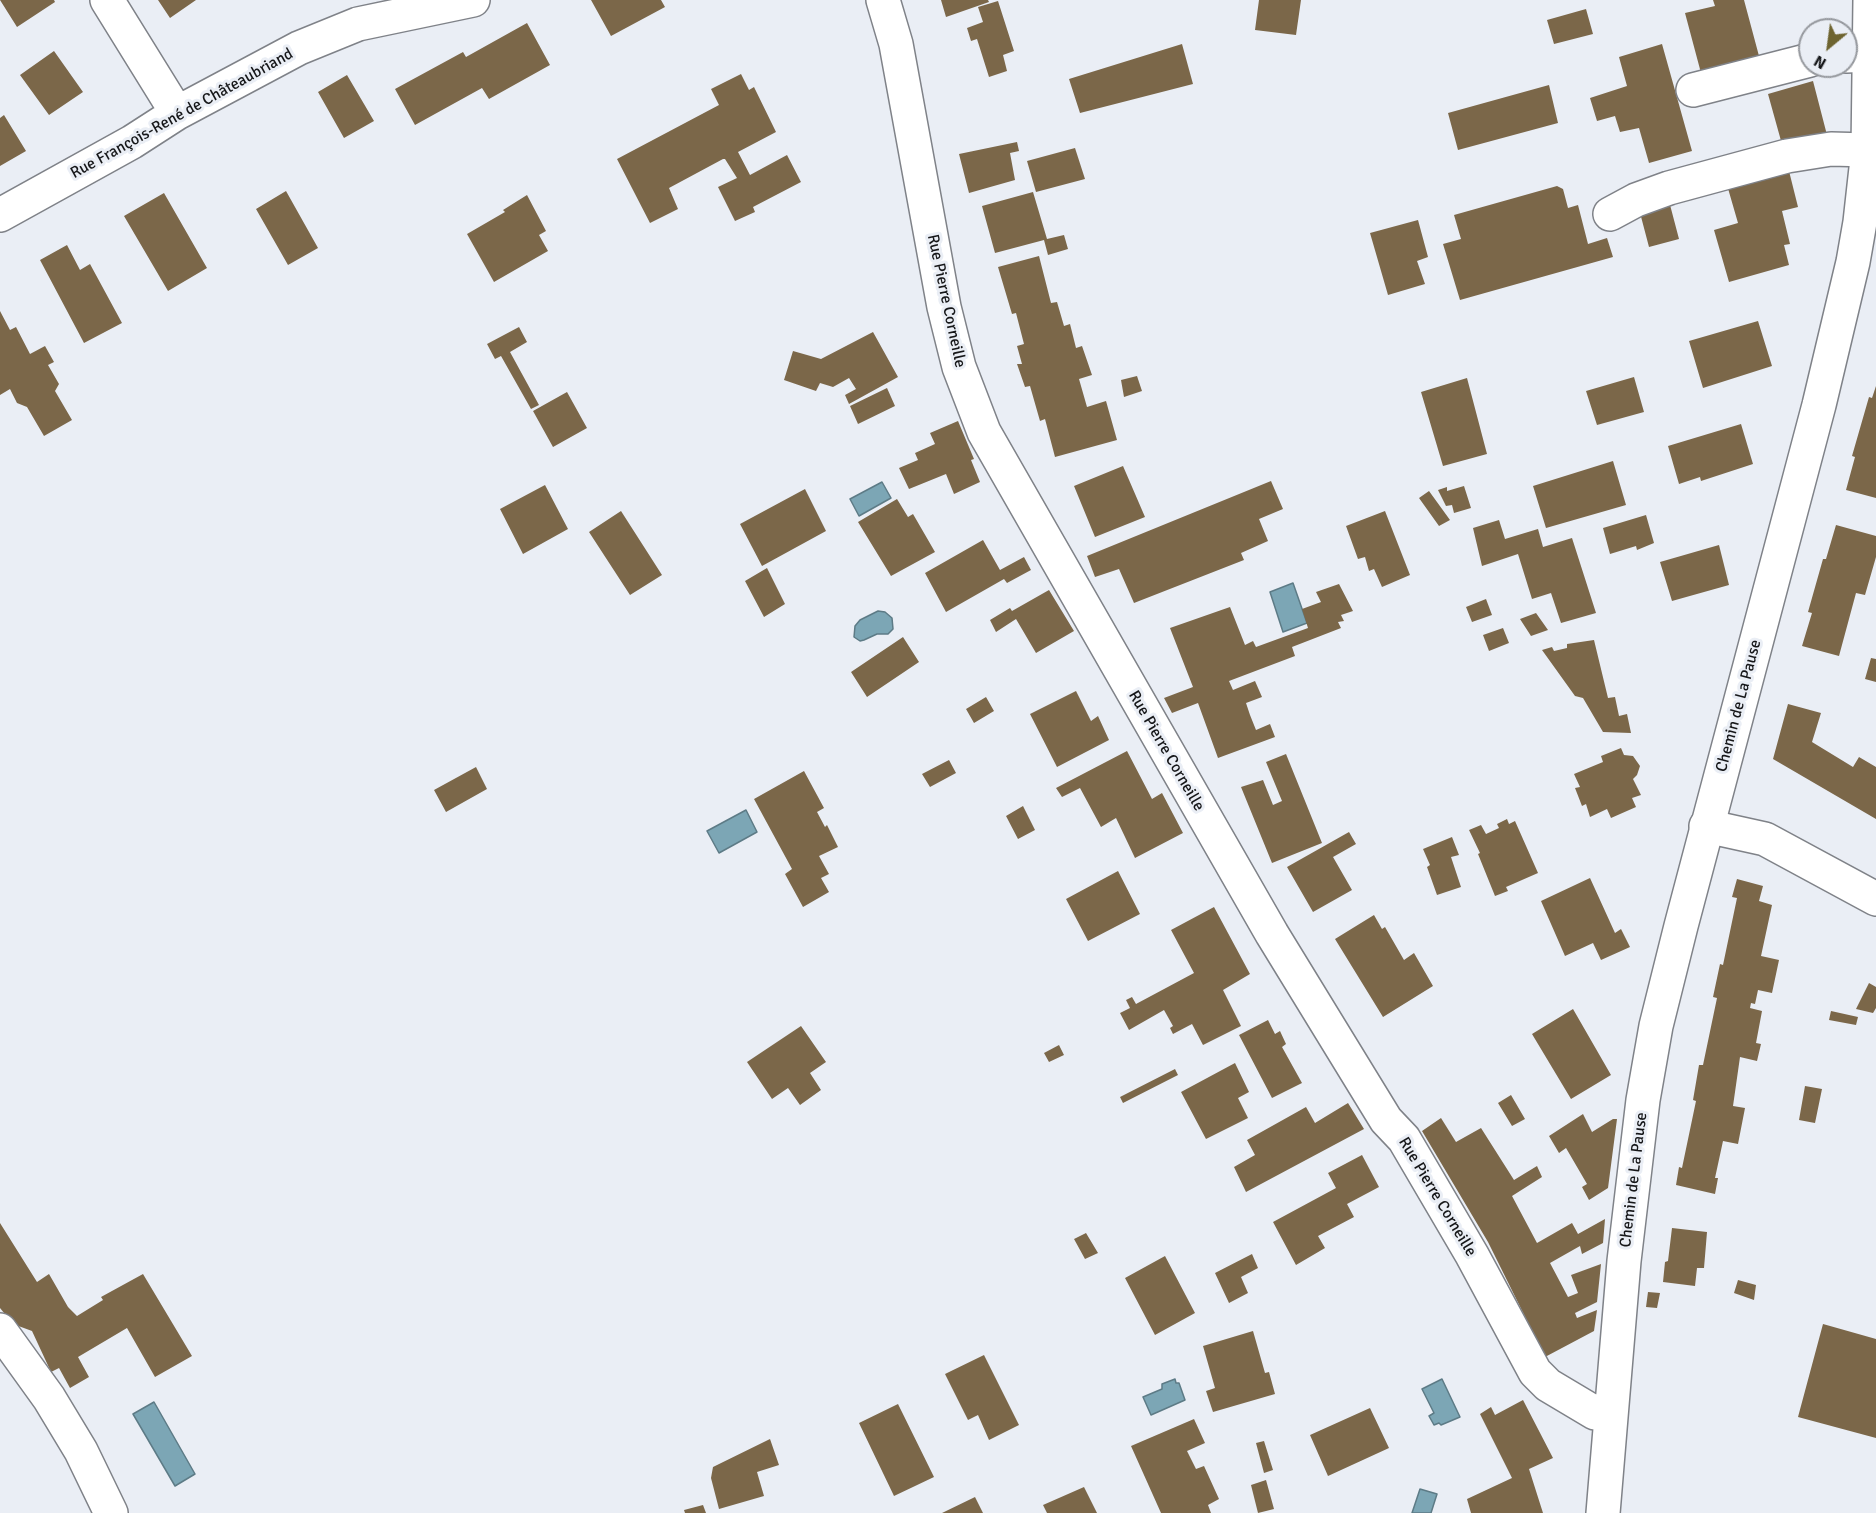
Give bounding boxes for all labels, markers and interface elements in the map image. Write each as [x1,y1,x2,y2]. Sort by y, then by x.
north arrow [1798,18,1858,78]
street label: Rue François-René de Châteaubriand [67,45,297,183]
text: N [1811,51,1830,73]
street label: Rue Pierre Corneille [922,233,970,369]
street label: Chemin de La Pause [1712,638,1766,774]
street label: Rue Pierre Corneille [1124,687,1208,815]
street label: Chemin de La Pause [1616,1111,1652,1249]
street label: Rue Pierre Corneille [1394,1134,1480,1260]

